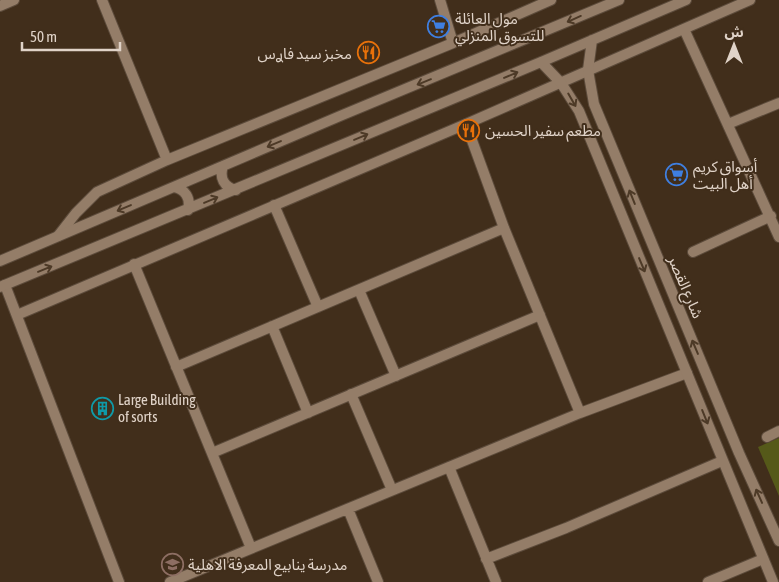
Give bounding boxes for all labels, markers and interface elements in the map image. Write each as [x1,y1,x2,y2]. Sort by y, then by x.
place label: مول العائلة للتسوق المنزلي [455,10,544,47]
supermarket icon: مول العائلة للتسوق المنزلي [427,15,451,39]
one-way arrow [567,15,582,25]
scale bar [22,20,120,52]
north arrow [709,20,759,70]
text: ش [724,24,744,40]
text: 50 m [30,28,57,45]
restaurant icon: مخبز سيد فاࢪس [356,41,380,65]
place label: مخبز سيد فاࢪس [257,45,352,63]
one-way arrow [503,69,518,79]
one-way arrow [417,77,432,87]
one-way arrow [567,92,577,107]
restaurant icon: مطعم سفير الحسين [457,118,481,142]
place label: مطعم سفير الحسين [485,122,601,142]
one-way arrow [353,132,368,142]
one-way arrow [267,140,282,150]
place label: أسواق كريم أهل البيت [693,158,757,193]
supermarket icon: أسواق كريم أهل البيت [665,163,689,187]
one-way arrow [627,190,637,205]
one-way arrow [203,194,218,204]
one-way arrow [117,204,132,213]
street label: شارع القصر [661,252,707,323]
one-way arrow [638,257,648,272]
one-way arrow [37,263,52,273]
one-way arrow [689,340,699,355]
place label: Large Building of sorts [118,391,196,425]
building icon: Large Building of sorts [90,396,114,420]
one-way arrow [701,409,710,424]
one-way arrow [753,489,763,504]
school or university icon: مدرسة ينابيع المعرفة الاهلية [160,552,184,576]
place label: مدرسة ينابيع المعرفة الاهلية [188,556,347,577]

